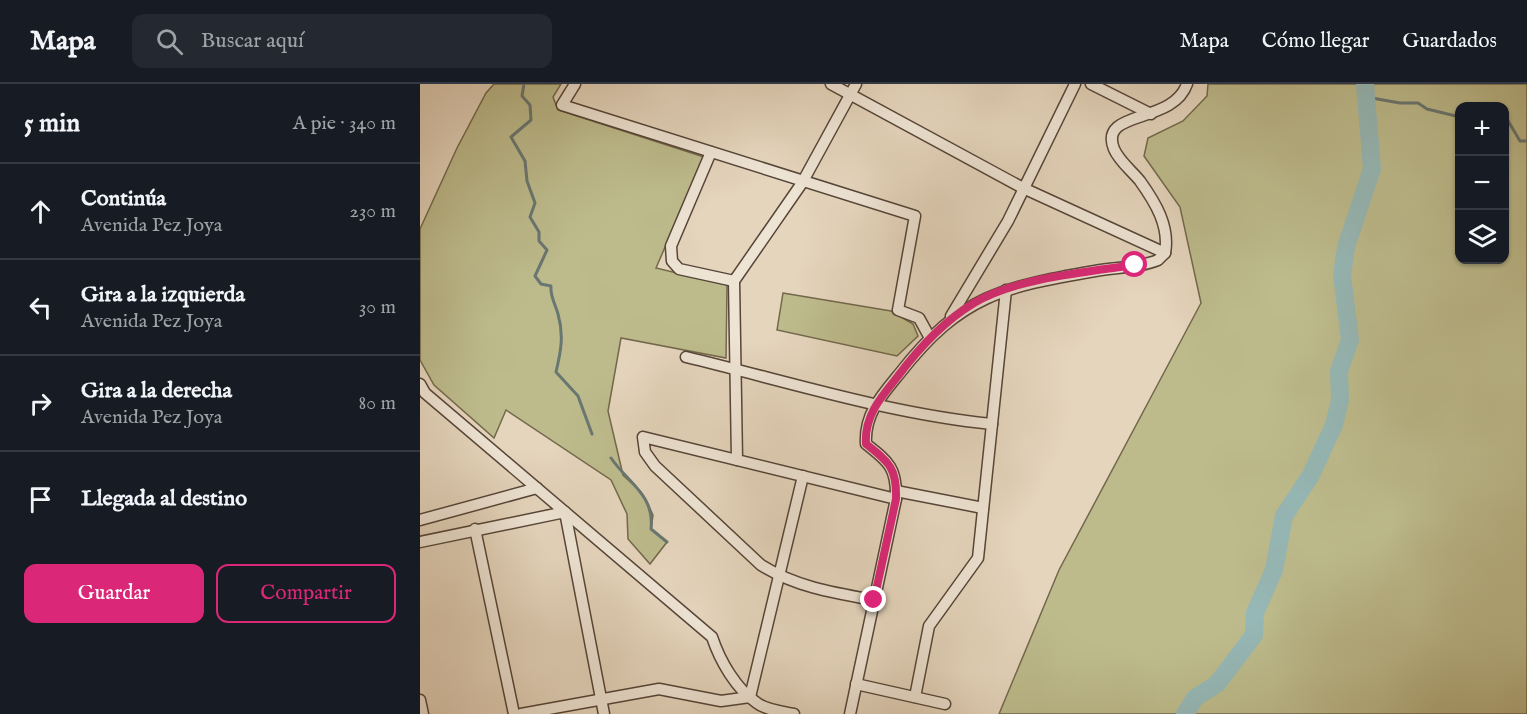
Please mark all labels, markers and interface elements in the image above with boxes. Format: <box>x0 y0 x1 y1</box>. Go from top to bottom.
search box <box>132 14 552 68</box>
text: Mapa <box>30 24 96 59</box>
icon: search <box>153 25 186 58</box>
text: Buscar aquí <box>201 27 304 55</box>
text: Mapa <box>1180 28 1229 55</box>
text: Cómo llegar <box>1262 28 1369 55</box>
text: Guardados <box>1402 28 1497 55</box>
map controls <box>1455 102 1509 264</box>
button: + <box>1455 102 1509 156</box>
text: 5 min <box>24 107 80 140</box>
text: A pie · 340 m <box>293 111 396 136</box>
button: − <box>1455 156 1509 210</box>
text: Continúa <box>81 185 166 213</box>
icon: ahead <box>24 195 57 228</box>
text: 230 m <box>350 199 396 224</box>
button: layers <box>1455 210 1509 264</box>
text: Avenida Pez Joya <box>81 213 222 238</box>
route start <box>1121 251 1147 277</box>
text: Gira a la izquierda <box>81 281 245 309</box>
icon: left <box>24 291 57 324</box>
text: 30 m <box>359 295 396 320</box>
text: Avenida Pez Joya <box>81 309 222 334</box>
text: Gira a la derecha <box>81 377 232 405</box>
icon: right <box>24 387 57 420</box>
text: 80 m <box>359 391 396 416</box>
text: Avenida Pez Joya <box>81 405 222 430</box>
icon: arrive <box>24 483 57 516</box>
text: Llegada al destino <box>81 485 247 513</box>
button: Guardar <box>24 564 204 623</box>
button: Compartir <box>216 564 396 623</box>
route end <box>860 586 886 612</box>

